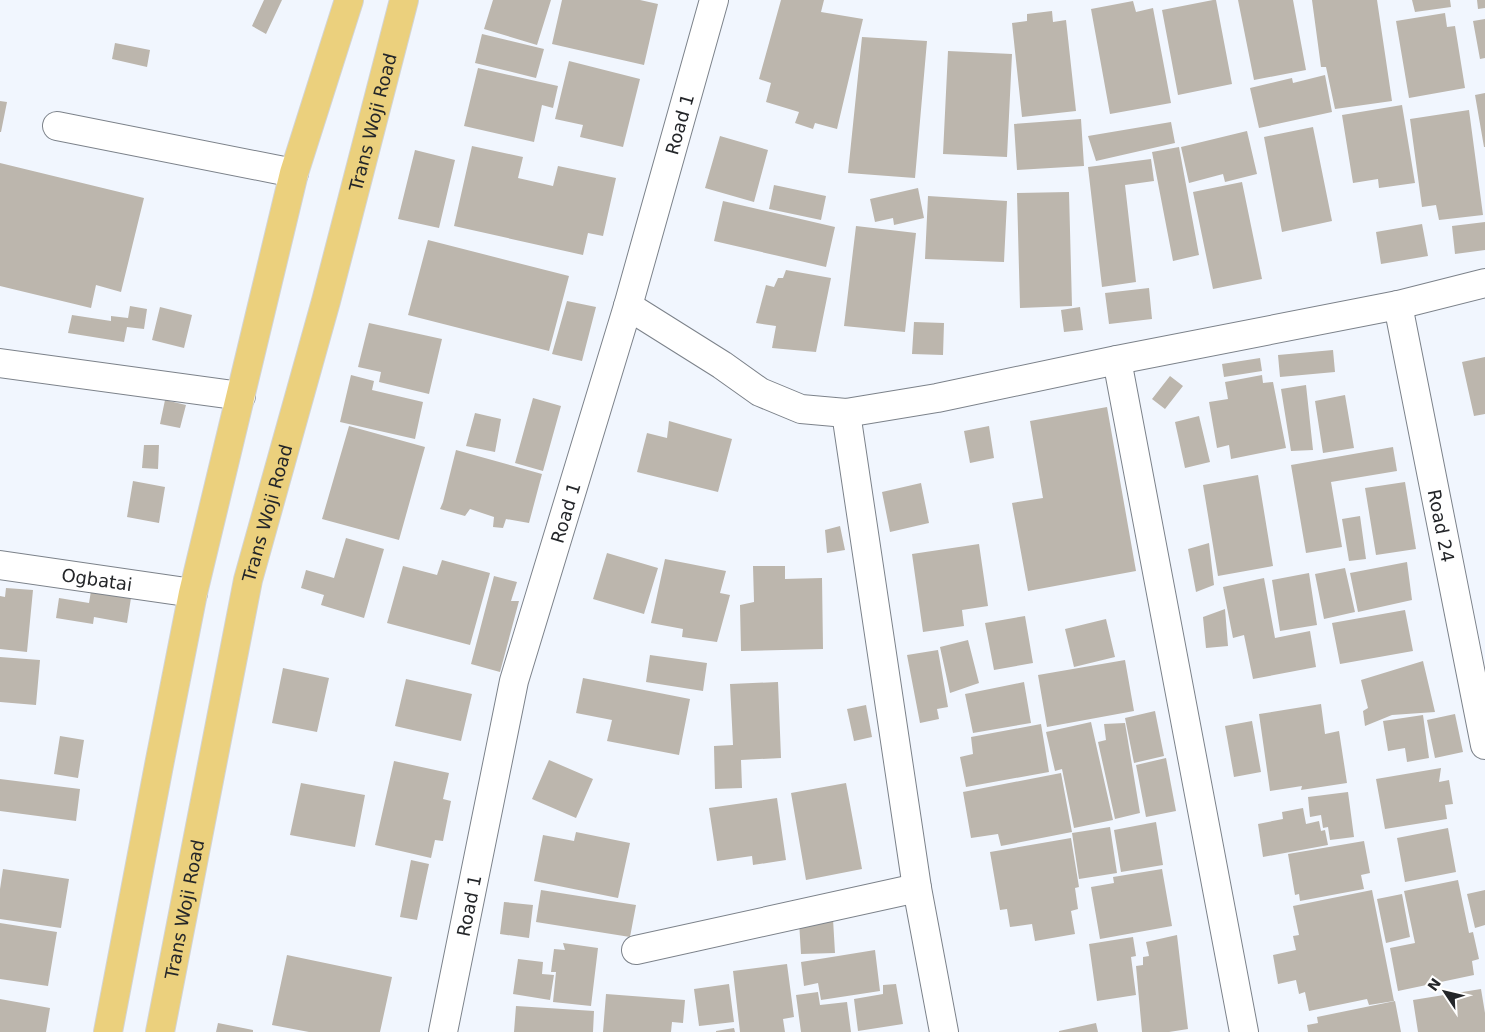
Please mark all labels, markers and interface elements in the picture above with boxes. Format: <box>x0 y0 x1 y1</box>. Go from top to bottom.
street label: Trans Woji Road <box>344 51 400 194</box>
street label: Road 1 <box>661 91 698 157</box>
street label: Trans Woji Road <box>237 442 296 585</box>
street label: Road 1 <box>546 480 584 546</box>
street label: Road 24 <box>1424 487 1459 564</box>
street label: Ogbatai <box>60 564 134 595</box>
street label: Trans Woji Road <box>160 838 208 982</box>
street label: Road 1 <box>452 873 485 938</box>
north arrow <box>1420 967 1470 1017</box>
text: N <box>1424 975 1444 994</box>

